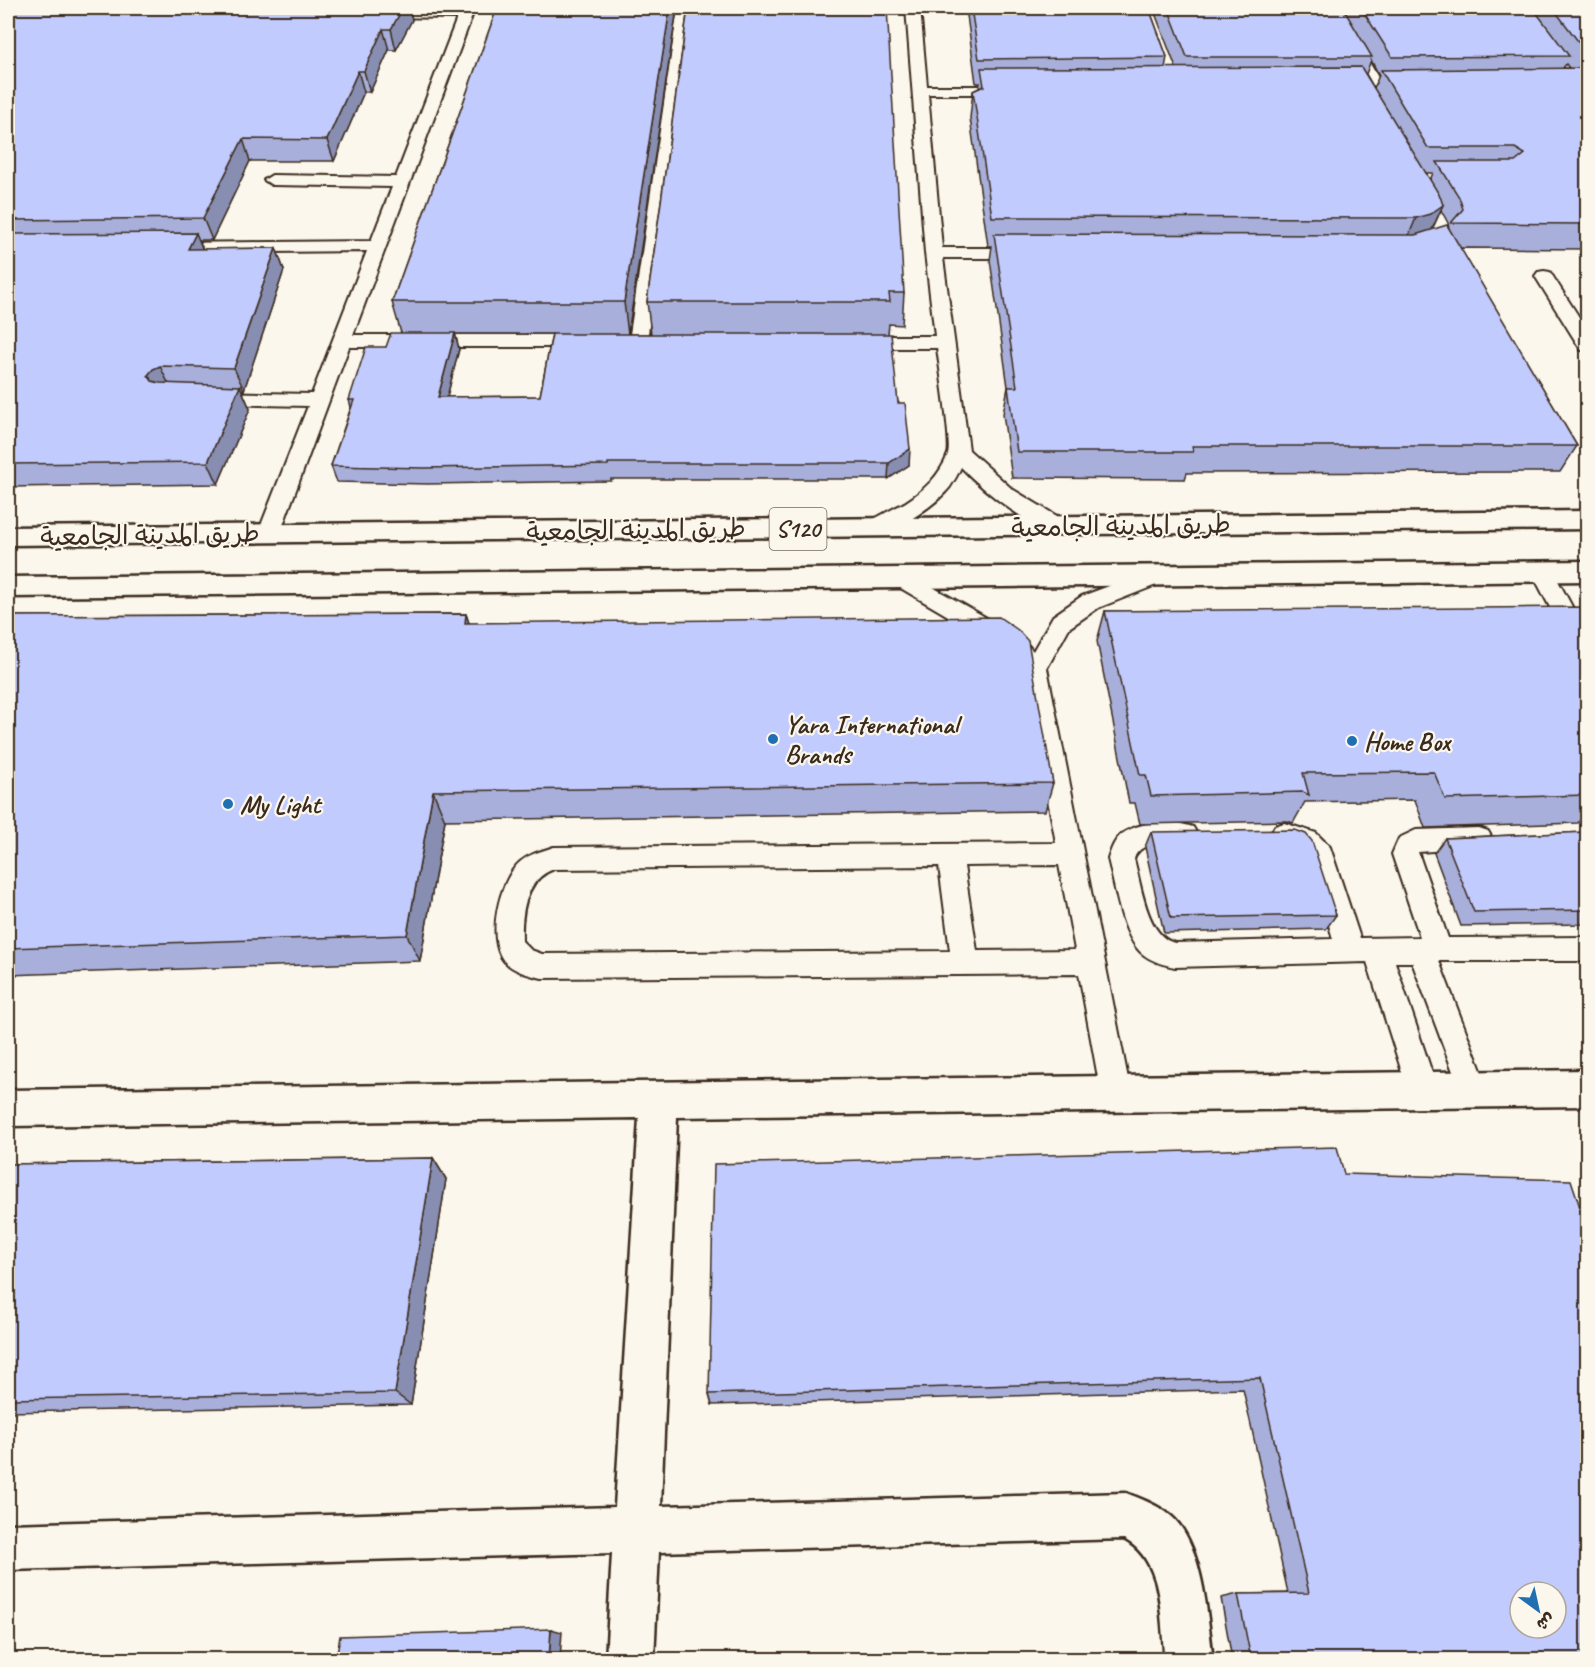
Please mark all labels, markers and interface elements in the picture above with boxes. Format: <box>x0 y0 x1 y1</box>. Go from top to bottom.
road number: S120 <box>770 508 826 550</box>
street label: طريق المدينة الجامعية <box>1011 508 1231 544</box>
street label: طريق المدينة الجامعية <box>526 512 746 548</box>
street label: طريق المدينة الجامعية <box>40 517 260 553</box>
place label: Yara International Brands <box>785 708 963 771</box>
place label: Home Box <box>1364 725 1452 758</box>
marker: Yara International Brands <box>766 732 780 746</box>
marker: Home Box <box>1345 734 1359 748</box>
place label: My Light <box>240 788 323 821</box>
marker: My Light <box>221 797 235 811</box>
north arrow <box>1508 1580 1568 1640</box>
text: ش <box>1533 1609 1558 1635</box>

